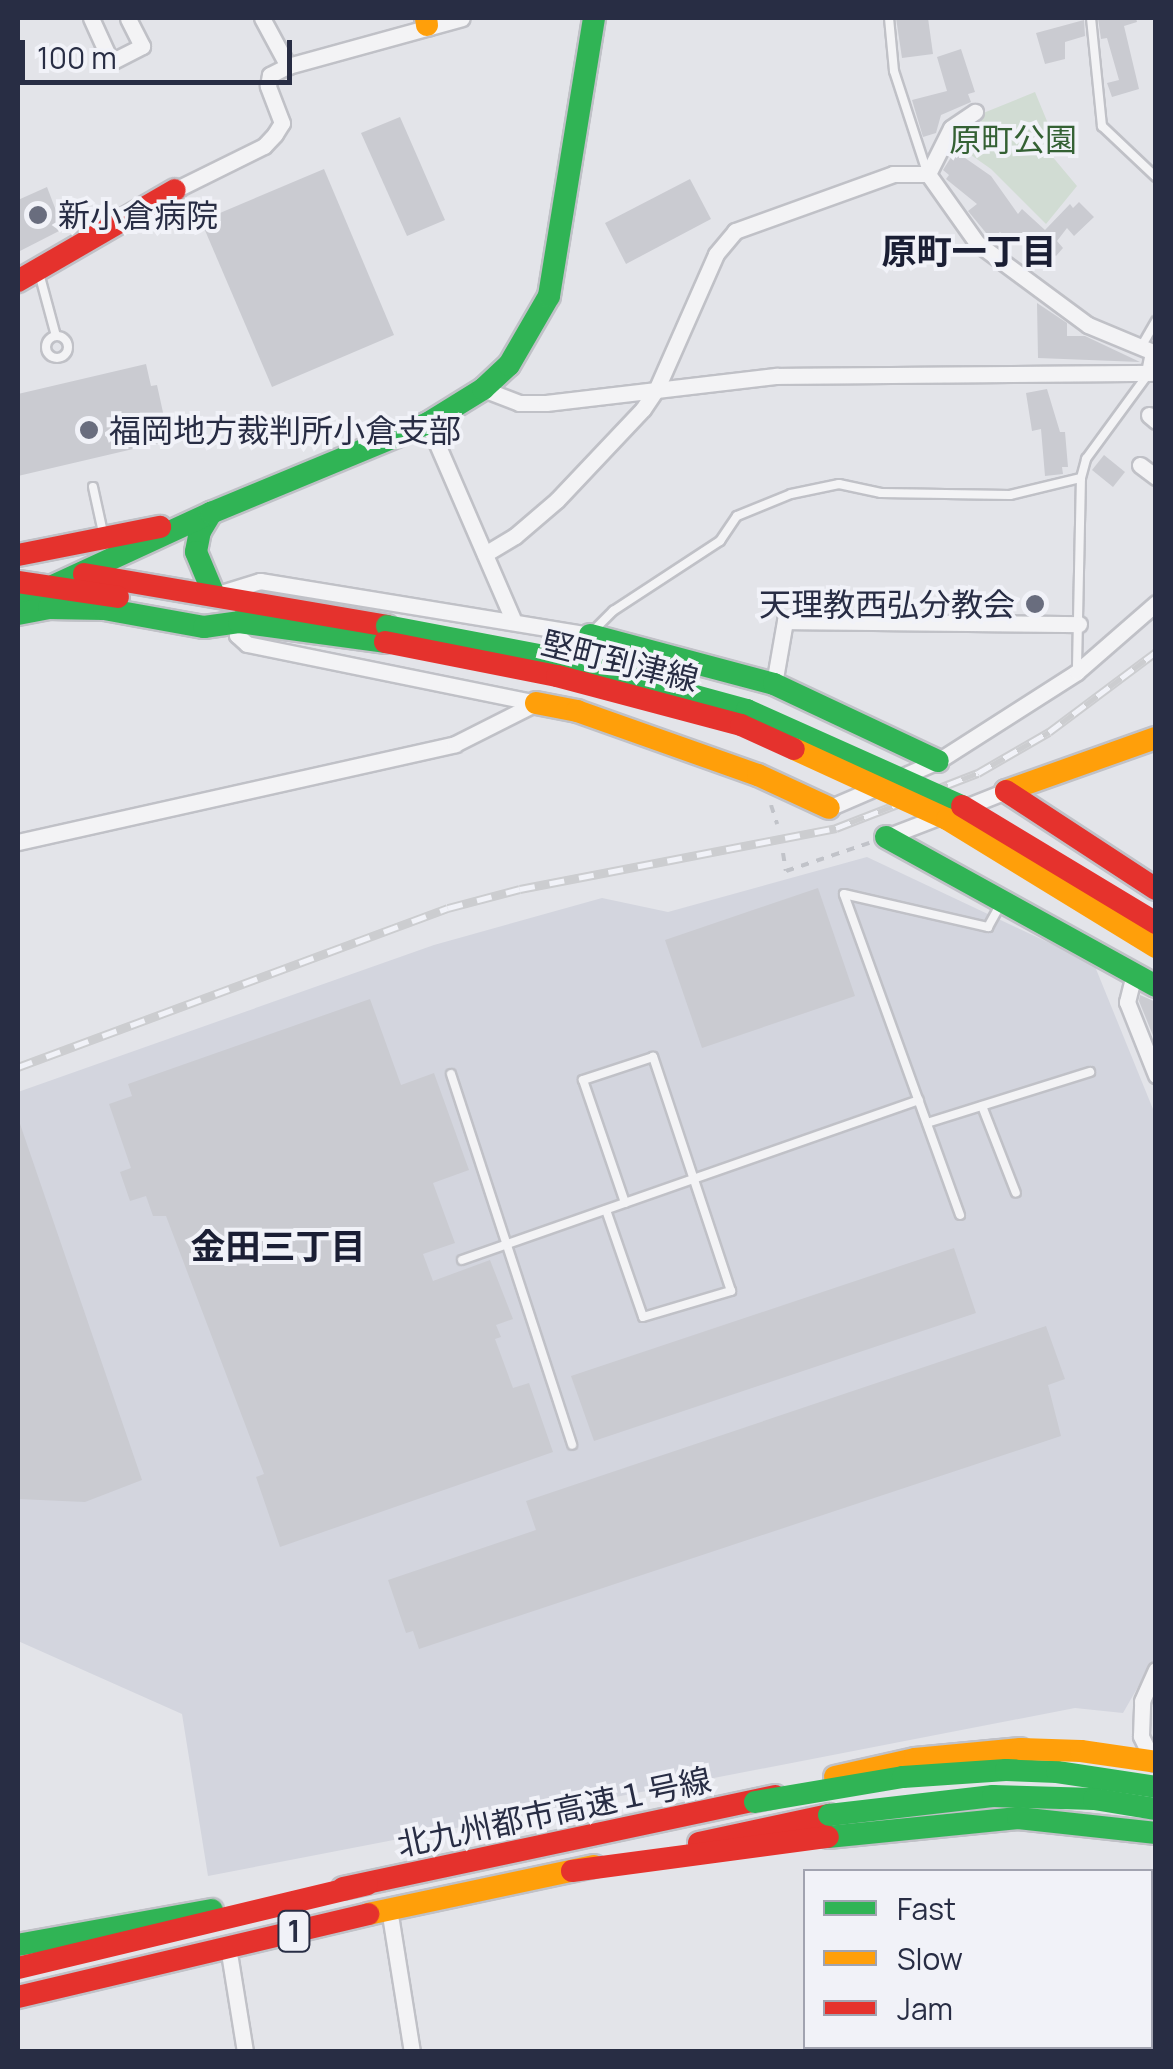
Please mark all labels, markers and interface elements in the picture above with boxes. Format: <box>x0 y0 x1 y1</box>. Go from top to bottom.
scale bar <box>25 20 298 82</box>
text: 100 m <box>37 37 117 78</box>
park label: 原町公園 <box>949 120 1077 158</box>
place label: 新小倉病院 <box>58 196 218 234</box>
marker: 新小倉病院 <box>27 204 49 226</box>
district label: 原町一丁目 <box>882 230 1056 272</box>
place label: 福岡地方裁判所小倉支部 <box>109 411 461 449</box>
marker: 福岡地方裁判所小倉支部 <box>78 419 100 441</box>
place label: 天理教西弘分教会 <box>759 585 1015 623</box>
marker: 天理教西弘分教会 <box>1024 593 1046 615</box>
street label: 堅町到津線 <box>538 623 702 699</box>
district label: 金田三丁目 <box>191 1225 365 1267</box>
street label: 北九州都市高速１号線 <box>394 1760 714 1864</box>
legend <box>803 1869 1153 2049</box>
text: Fast <box>897 1888 956 1929</box>
road number: 1 <box>276 1906 312 1956</box>
text: Slow <box>897 1938 963 1979</box>
text: Jam <box>897 1988 953 2029</box>

